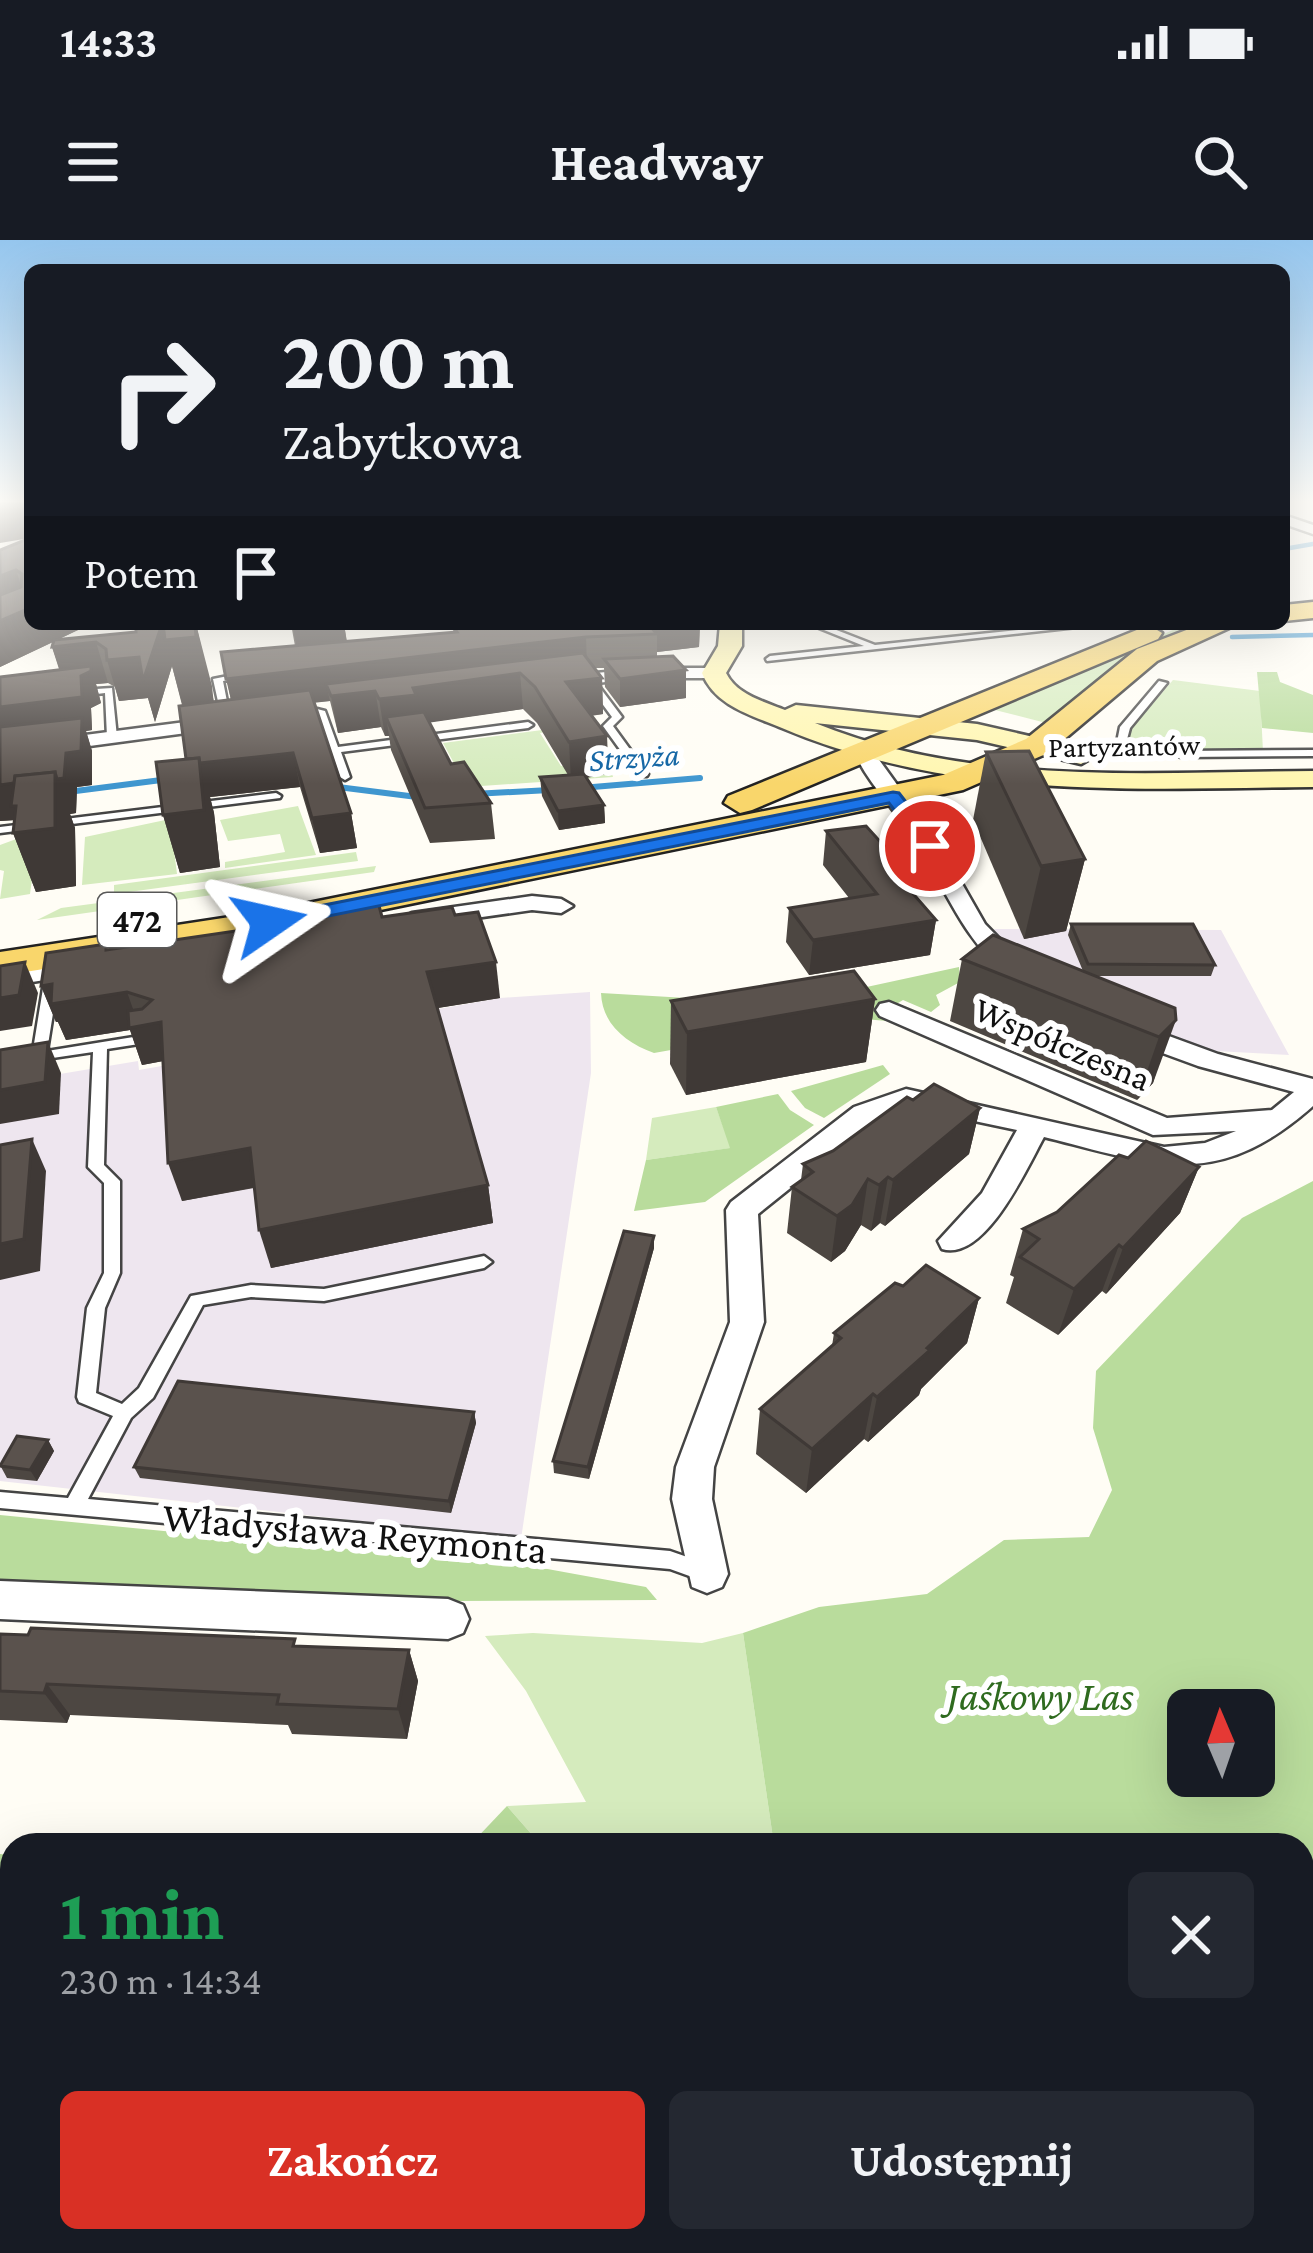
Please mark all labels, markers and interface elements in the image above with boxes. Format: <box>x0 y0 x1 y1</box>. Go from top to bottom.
text: 14:33 <box>60 17 157 67</box>
icon: menu <box>60 129 126 195</box>
icon: search <box>1187 129 1253 195</box>
text: Headway <box>550 132 763 192</box>
icon: right <box>84 312 240 468</box>
text: 200 m <box>282 313 514 406</box>
text: Zabytkowa <box>282 411 522 471</box>
icon: arrive <box>223 540 289 606</box>
text: Potem <box>84 548 199 598</box>
street label: Partyzantów <box>1048 728 1201 764</box>
water label: Strzyża <box>587 735 681 778</box>
pin <box>879 795 981 897</box>
icon: arrive <box>897 813 963 879</box>
position arrow <box>206 859 332 985</box>
road number: 472 <box>98 893 176 947</box>
street label: Współczesna <box>968 989 1157 1099</box>
street label: Władysława Reymonta <box>161 1492 549 1573</box>
park label: Jaśkowy Las <box>939 1672 1134 1719</box>
north arrow <box>1167 1689 1275 1797</box>
map controls <box>1167 1689 1275 1797</box>
button: close <box>1128 1872 1254 1998</box>
text: 1 min <box>60 1874 224 1954</box>
text: 230 m · 14:34 <box>60 1959 262 2002</box>
button: Zakończ <box>60 2091 645 2229</box>
button: Udostępnij <box>669 2091 1254 2229</box>

